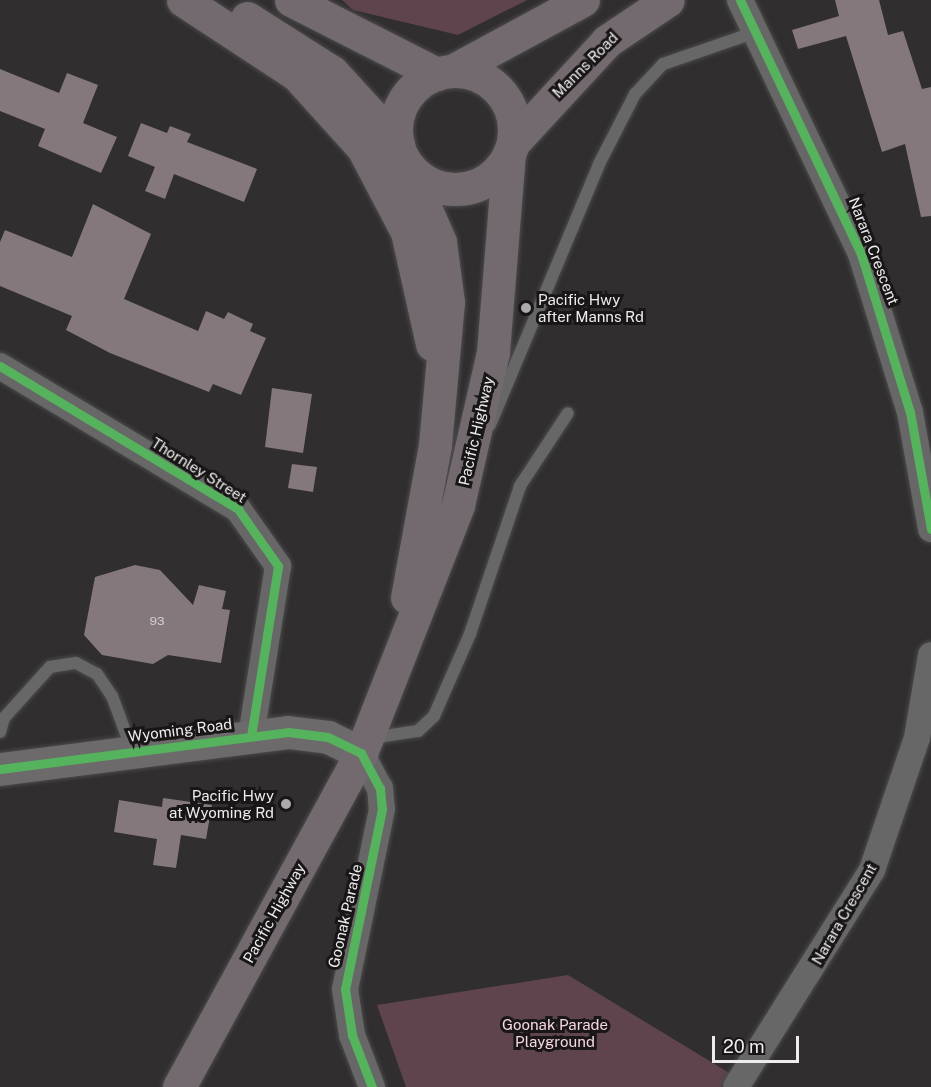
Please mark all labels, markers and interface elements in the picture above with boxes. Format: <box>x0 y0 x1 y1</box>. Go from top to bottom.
street label: Manns Road <box>548 28 622 102</box>
street label: Narara Crescent <box>845 195 903 307</box>
place label: Pacific Hwy after Manns Rd <box>538 290 644 325</box>
marker: Pacific Hwy after Manns Rd <box>519 301 533 315</box>
street label: Pacific Highway <box>455 375 497 487</box>
street label: Thornley Street <box>148 434 250 506</box>
house number: 93 <box>150 615 164 629</box>
street label: Wyoming Road <box>127 715 233 745</box>
place label: Pacific Hwy at Wyoming Rd <box>169 786 274 821</box>
marker: Pacific Hwy at Wyoming Rd <box>279 797 293 811</box>
street label: Pacific Highway <box>239 860 309 966</box>
street label: Narara Crescent <box>808 860 880 968</box>
street label: Goonak Parade <box>324 862 366 970</box>
park label: Goonak Parade Playground <box>502 1015 608 1050</box>
scale bar <box>715 1024 802 1062</box>
text: 20 m <box>723 1036 765 1057</box>

